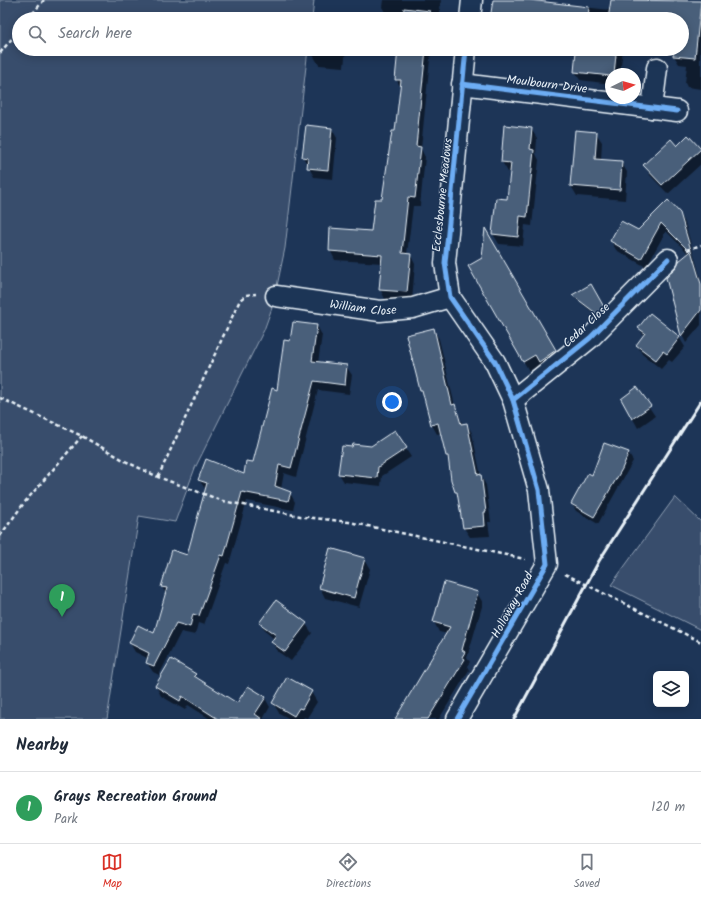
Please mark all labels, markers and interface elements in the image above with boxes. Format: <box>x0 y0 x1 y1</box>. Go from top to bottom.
search box <box>12 12 689 56</box>
text: Search here <box>58 22 132 46</box>
icon: search <box>26 23 48 45</box>
north arrow <box>605 68 641 104</box>
street label: Moulbourn Drive <box>505 70 589 99</box>
street label: Ecclesbourne Meadows <box>427 137 458 253</box>
street label: William Close <box>328 295 398 321</box>
street label: Cedar Close <box>558 298 615 352</box>
your location <box>382 392 402 412</box>
street label: Holloway Road <box>486 568 539 642</box>
pin: 1 <box>49 584 75 617</box>
map controls <box>653 671 689 707</box>
button: layers <box>653 671 689 707</box>
text: Nearby <box>16 732 68 759</box>
text: Grays Recreation Ground <box>54 785 217 809</box>
text: 1 <box>27 797 31 818</box>
text: 120 m <box>651 797 685 818</box>
text: Park <box>54 809 78 830</box>
tab: Map <box>101 851 123 893</box>
tab: Directions <box>326 851 371 893</box>
tab: Saved <box>574 851 600 893</box>

